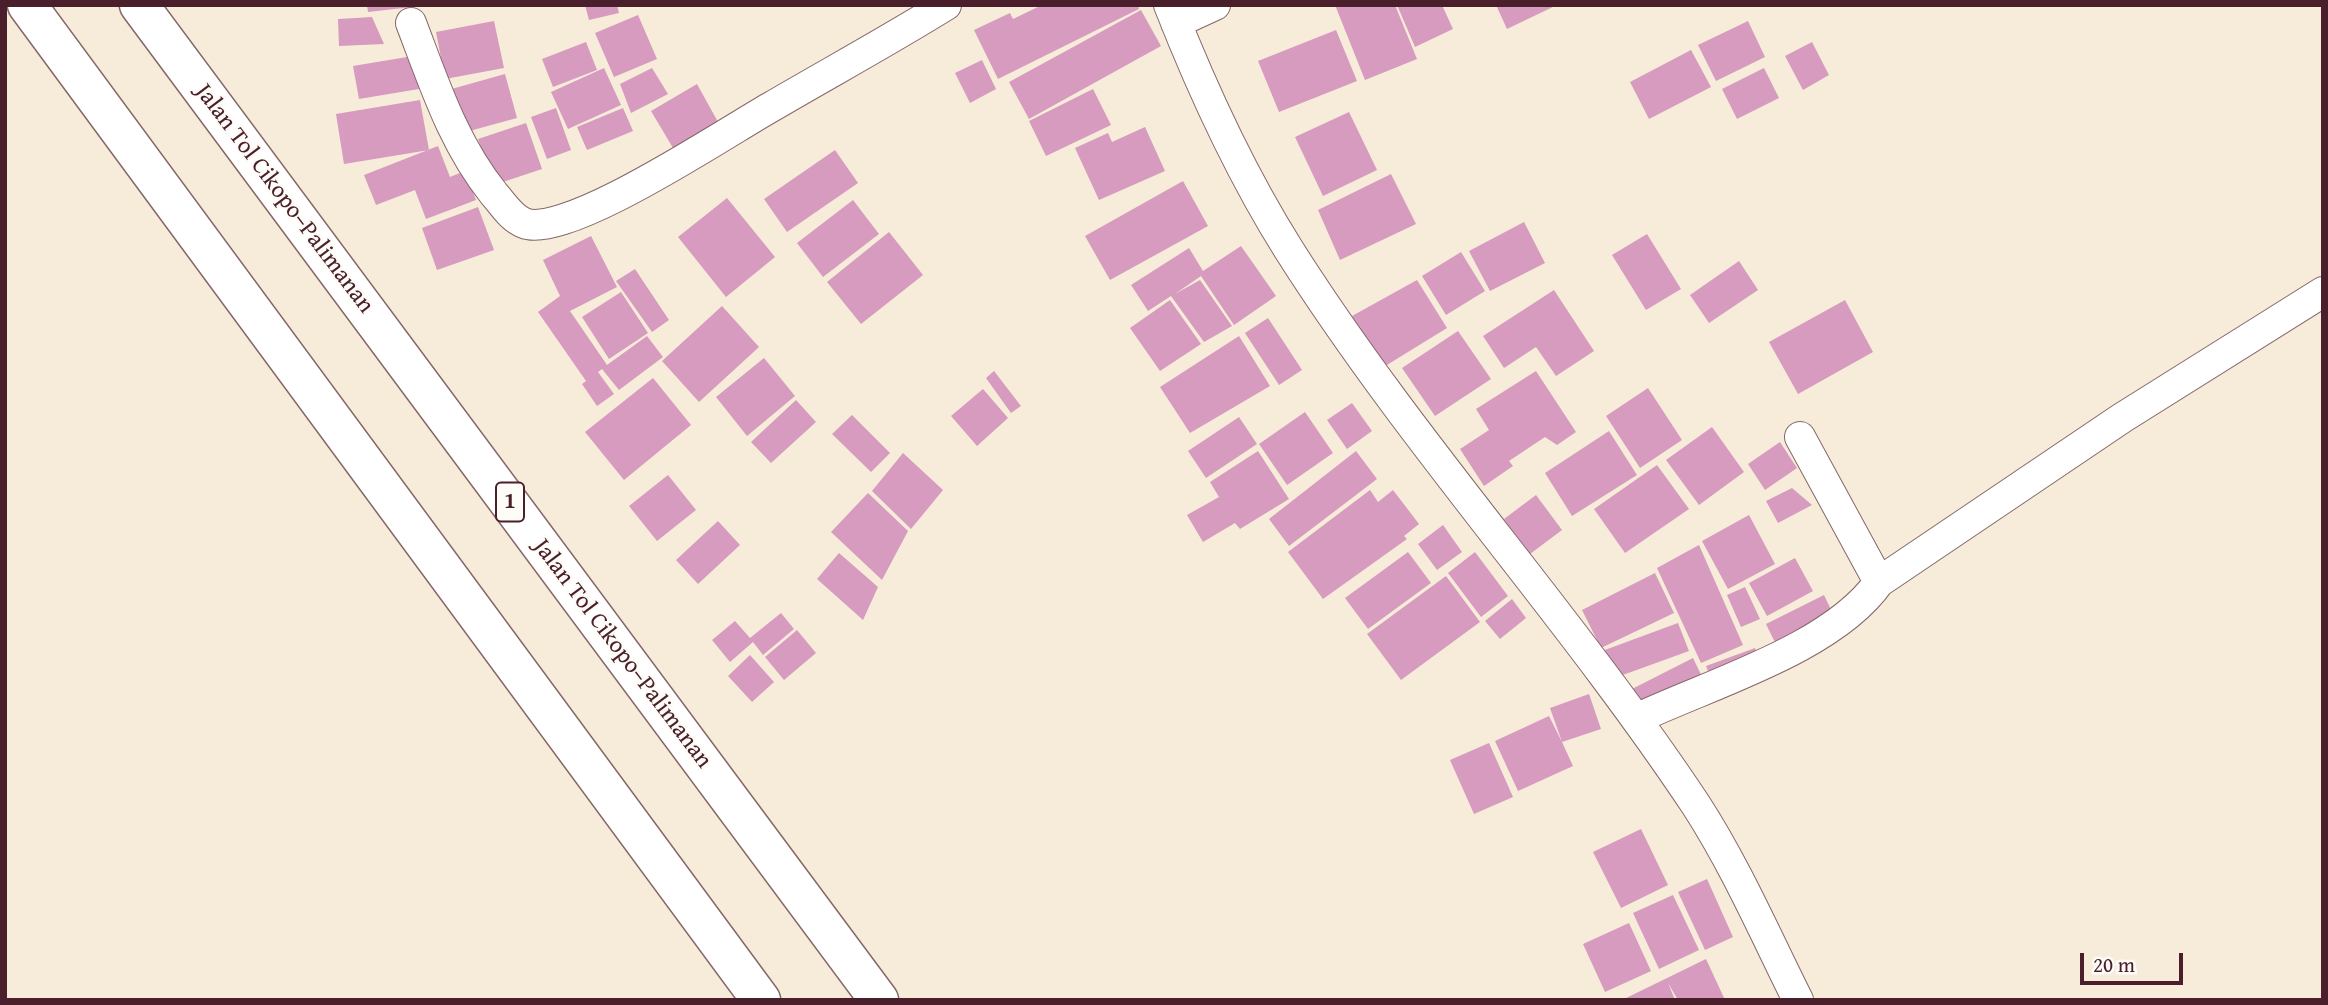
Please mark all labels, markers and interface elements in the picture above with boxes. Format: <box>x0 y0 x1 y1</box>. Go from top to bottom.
street label: Jalan Tol Cikopo–Palimanan <box>188 79 380 319</box>
road number: 1 <box>496 482 524 522</box>
street label: Jalan Tol Cikopo–Palimanan <box>526 534 718 774</box>
scale bar <box>2083 939 2186 983</box>
text: 20 m <box>2093 949 2135 980</box>

